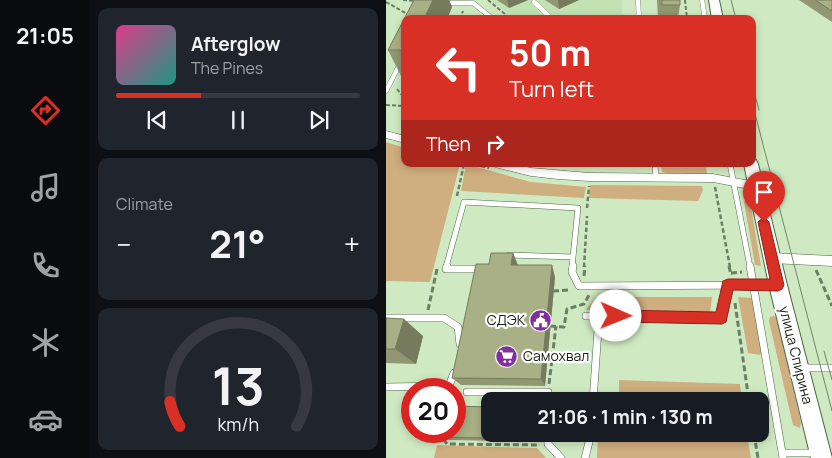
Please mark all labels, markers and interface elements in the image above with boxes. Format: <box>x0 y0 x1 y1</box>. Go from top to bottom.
text: 21:05 <box>16 21 74 51</box>
text: 50 m <box>509 29 591 77</box>
text: Afterglow <box>191 31 280 57</box>
icon: left <box>426 35 491 100</box>
text: The Pines <box>191 57 263 79</box>
text: Turn left <box>509 74 594 104</box>
icon: directions <box>28 93 63 128</box>
icon: previous <box>143 106 171 134</box>
icon: pause <box>224 106 252 134</box>
icon: next <box>305 106 333 134</box>
icon: right <box>481 130 509 158</box>
text: Then <box>426 131 471 157</box>
icon: music <box>28 170 63 205</box>
pin <box>743 171 785 222</box>
icon: arrive <box>750 178 778 206</box>
text: Climate <box>116 193 173 215</box>
text: 21° <box>209 217 266 269</box>
text: − <box>116 225 131 263</box>
text: + <box>344 225 360 263</box>
icon: phone <box>28 248 63 283</box>
position arrow <box>589 289 641 341</box>
street label: улица Спирина <box>775 304 818 406</box>
public building icon: СДЭК <box>529 308 553 332</box>
place label: СДЭК <box>487 310 526 329</box>
icon: climate <box>28 325 63 360</box>
supermarket icon: Самохвал <box>495 344 519 368</box>
place label: Самохвал <box>523 346 589 365</box>
text: 13 <box>211 350 265 421</box>
speed limit sign: 20 <box>401 378 466 443</box>
icon: car <box>28 402 63 437</box>
text: 21:06 · 1 min · 130 m <box>538 404 712 430</box>
text: km/h <box>217 412 259 436</box>

